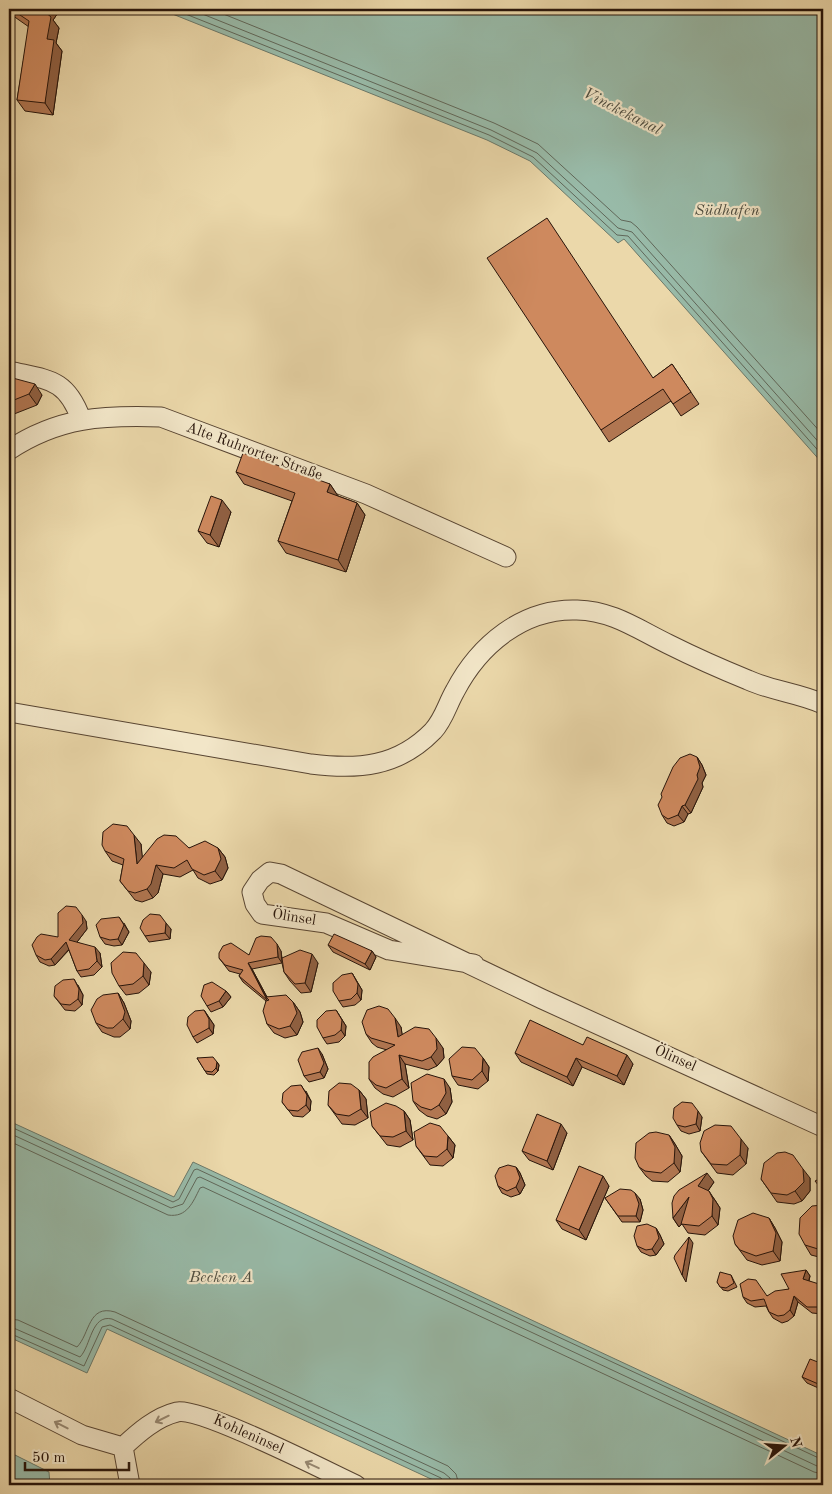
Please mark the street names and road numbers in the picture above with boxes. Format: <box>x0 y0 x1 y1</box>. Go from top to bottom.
street label: Alte Ruhrorter Straße <box>184 420 324 484</box>
street label: Ölinsel <box>271 904 317 929</box>
street label: Ölinsel <box>652 1040 699 1075</box>
street label: Kohleninsel <box>210 1413 286 1457</box>

